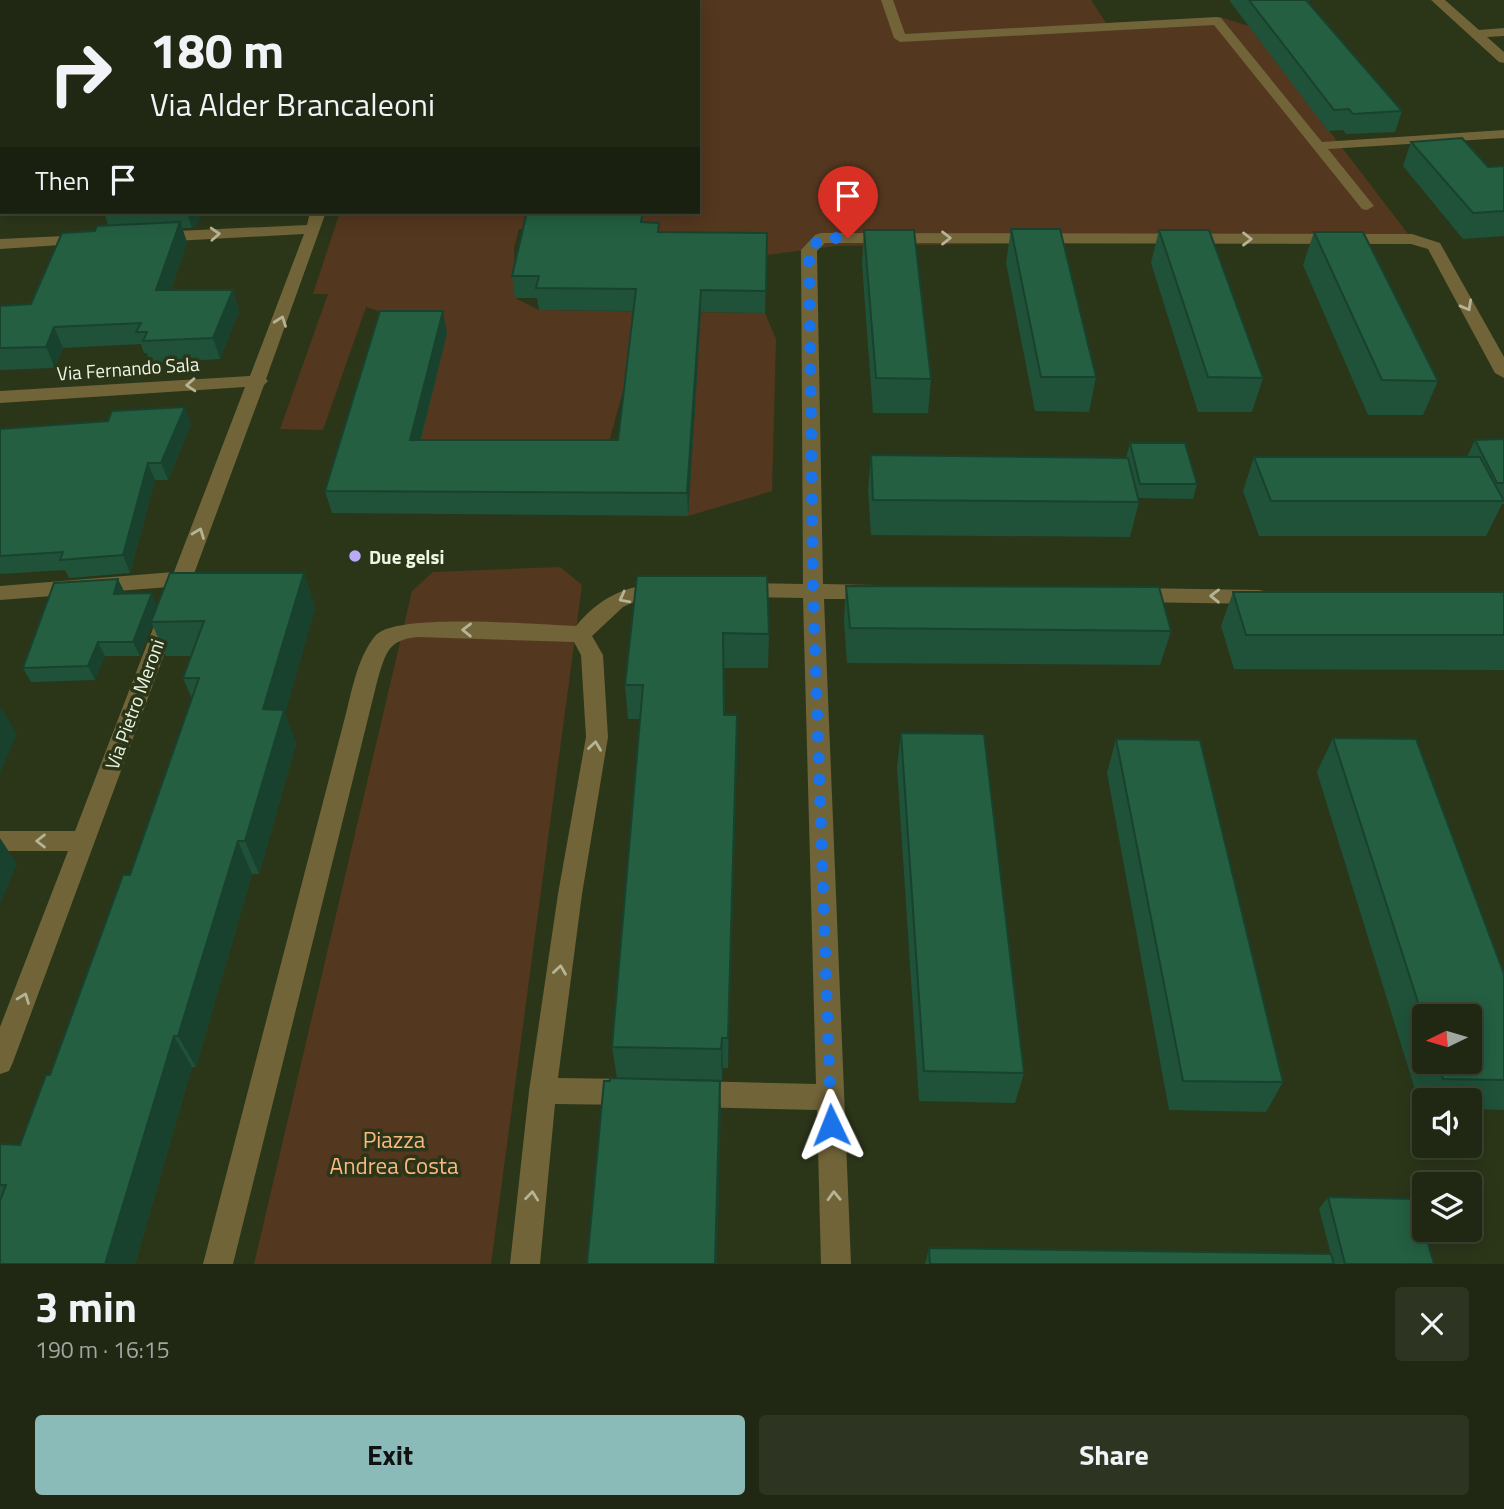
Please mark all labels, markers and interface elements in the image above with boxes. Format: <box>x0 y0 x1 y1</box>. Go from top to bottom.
text: 180 m <box>150 12 284 87</box>
icon: right <box>35 28 126 119</box>
text: Via Alder Brancaleoni <box>150 80 435 128</box>
text: Then <box>35 161 90 200</box>
icon: arrive <box>104 161 142 199</box>
pin <box>818 166 878 238</box>
icon: arrive <box>829 177 867 215</box>
one-way arrow <box>210 227 221 242</box>
one-way arrow <box>941 230 952 246</box>
one-way arrow <box>1242 231 1253 247</box>
one-way arrow <box>1459 299 1472 311</box>
one-way arrow <box>273 315 287 327</box>
street label: Via Fernando Sala <box>56 349 201 387</box>
one-way arrow <box>185 377 196 392</box>
one-way arrow <box>190 528 204 540</box>
place label: Due gelsi <box>369 542 444 571</box>
marker: Due gelsi <box>347 548 363 564</box>
one-way arrow <box>1210 589 1221 604</box>
one-way arrow <box>619 590 631 604</box>
one-way arrow <box>462 623 473 638</box>
street label: Via Pietro Meroni <box>97 634 171 774</box>
one-way arrow <box>587 740 602 752</box>
one-way arrow <box>36 833 46 849</box>
one-way arrow <box>552 964 567 976</box>
one-way arrow <box>16 993 30 1005</box>
north arrow <box>1412 1004 1482 1074</box>
map controls <box>1412 1004 1482 1242</box>
position arrow <box>794 1088 868 1162</box>
button: sound <box>1412 1088 1482 1158</box>
park label: Piazza Andrea Costa <box>330 1122 459 1183</box>
button: layers <box>1412 1172 1482 1242</box>
one-way arrow <box>524 1190 539 1201</box>
one-way arrow <box>826 1190 841 1201</box>
text: 3 min <box>35 1274 137 1338</box>
button: close <box>1395 1287 1469 1361</box>
text: 190 m · 16:15 <box>35 1332 170 1367</box>
button: Exit <box>35 1415 745 1495</box>
button: Share <box>759 1415 1469 1495</box>

